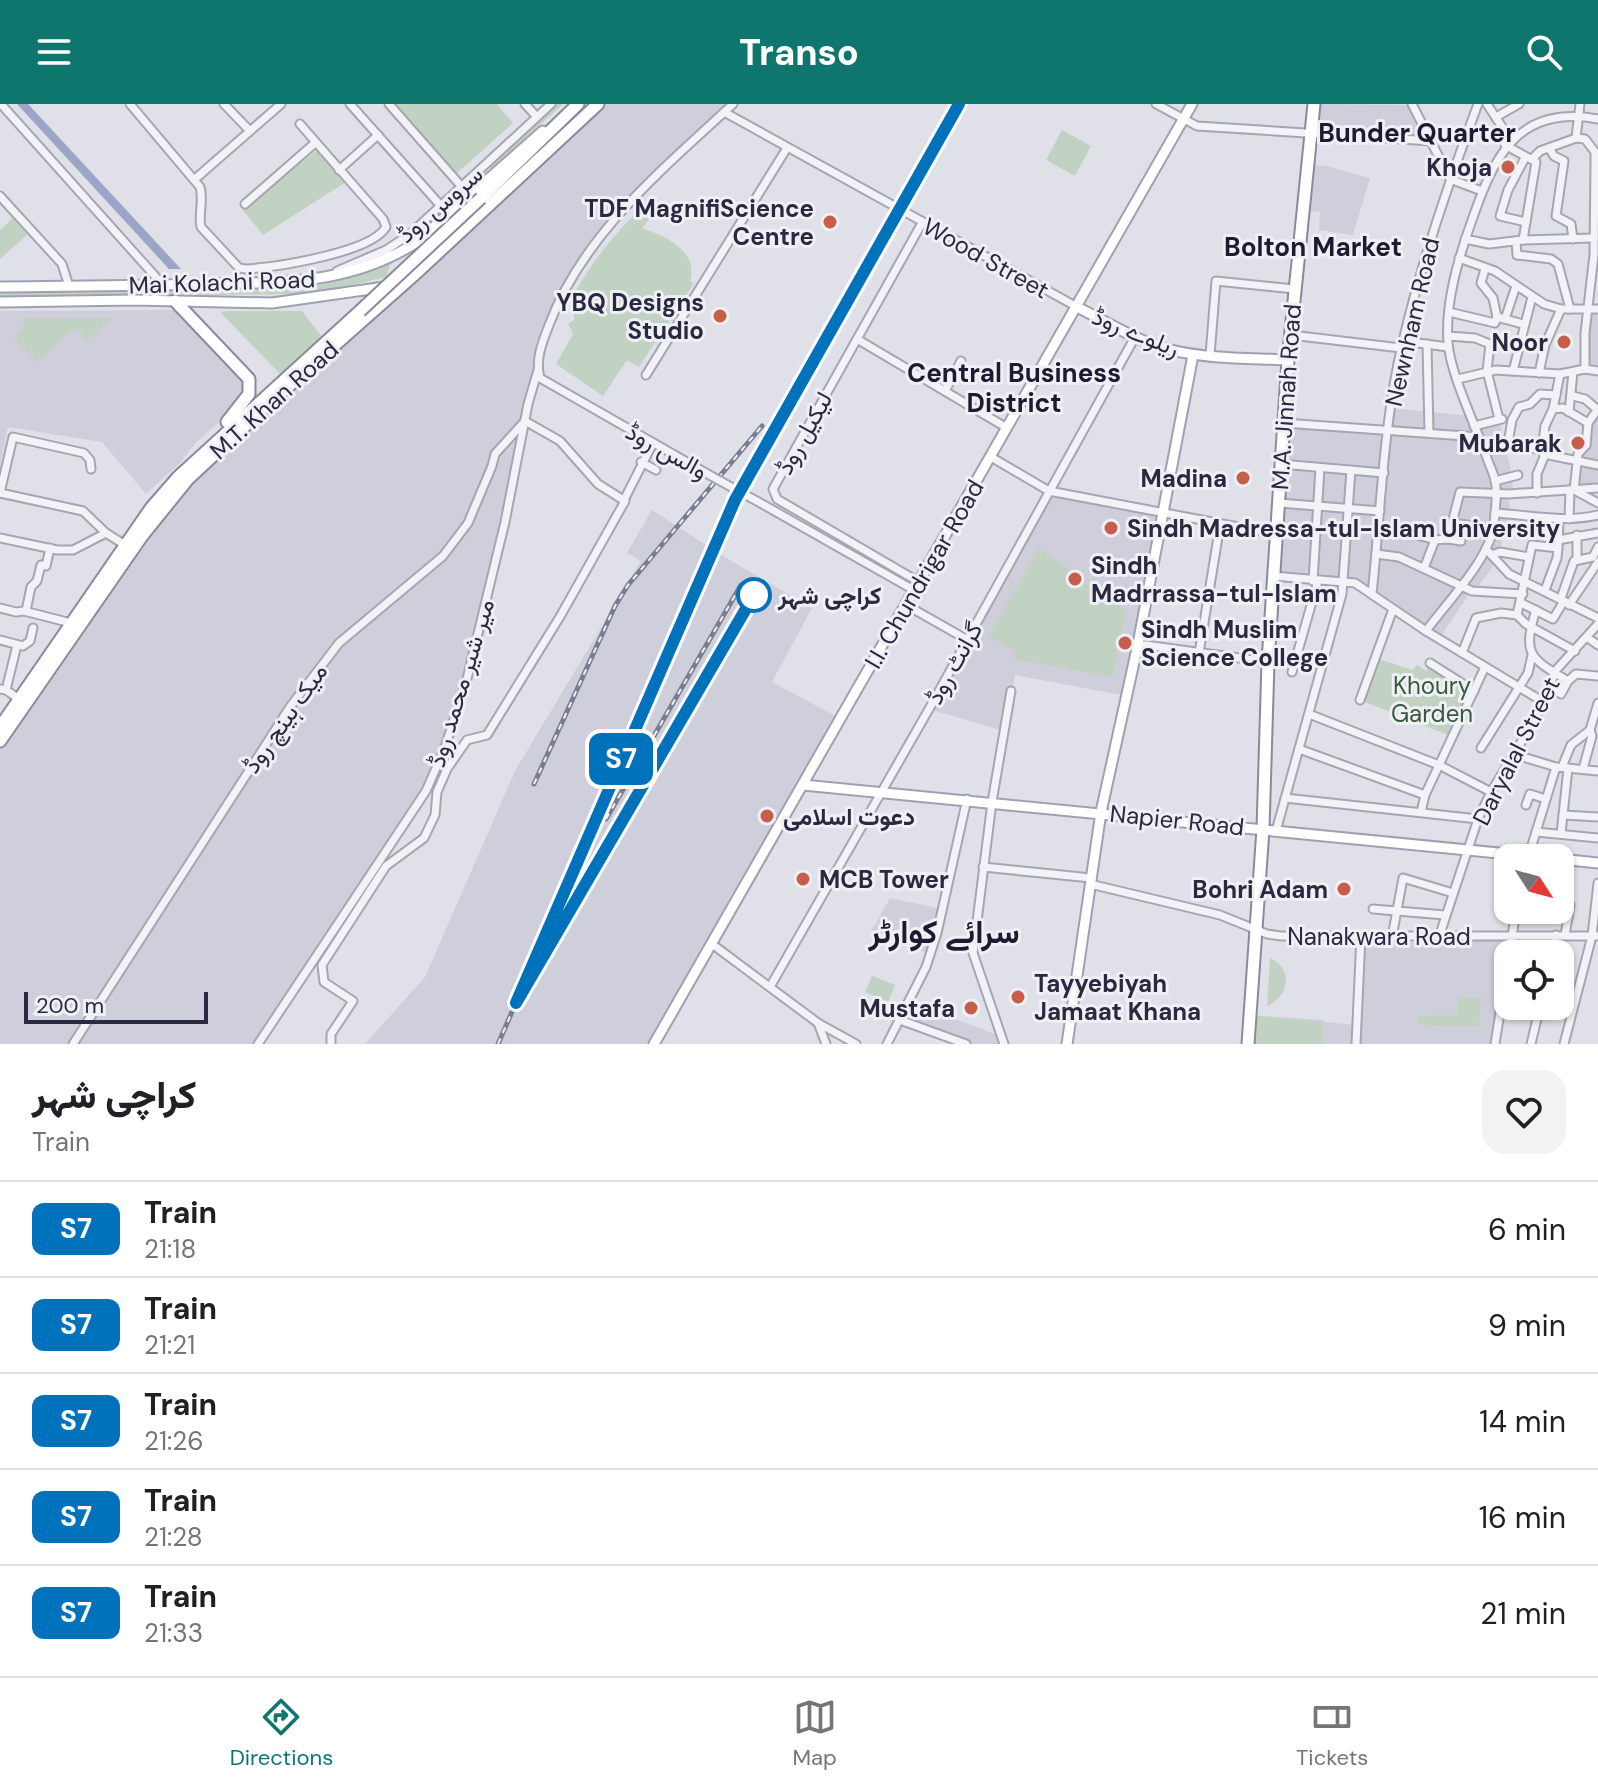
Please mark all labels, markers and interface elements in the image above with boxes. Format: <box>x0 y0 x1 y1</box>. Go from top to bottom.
text: Transo <box>739 29 859 76</box>
icon: menu <box>32 30 76 74</box>
icon: search <box>1522 30 1566 74</box>
district label: Bunder Quarter <box>1318 116 1516 150</box>
place label: Khoja <box>1426 152 1492 183</box>
street label: سروس روڈ <box>391 158 489 250</box>
marker: Khoja <box>1499 158 1517 176</box>
place label: TDF MagnifiScience Centre <box>584 193 814 252</box>
street label: Wood Street <box>917 211 1055 305</box>
marker: TDF MagnifiScience Centre <box>821 213 839 231</box>
district label: Bolton Market <box>1224 230 1402 264</box>
street label: Newnham Road <box>1378 235 1446 409</box>
street label: Mai Kolachi Road <box>128 263 316 301</box>
place label: YBQ Designs Studio <box>556 287 704 346</box>
street label: ریلوے روڈ <box>1088 300 1184 364</box>
street label: M.A. Jinnah Road <box>1264 303 1308 491</box>
marker: YBQ Designs Studio <box>711 307 729 325</box>
place label: Noor <box>1491 327 1548 358</box>
marker: Noor <box>1555 333 1573 351</box>
street label: M.T. Khan Road <box>203 334 345 466</box>
district label: Central Business District <box>907 356 1121 420</box>
street label: لیکیل روڈ <box>769 386 839 480</box>
street label: والس روڈ <box>620 416 714 486</box>
place label: Mubarak <box>1458 428 1562 459</box>
marker: Mubarak <box>1569 434 1587 452</box>
place label: Madina <box>1141 463 1227 494</box>
marker: Madina <box>1234 469 1252 487</box>
street label: I.I. Chundrigar Road <box>857 474 991 674</box>
place label: Sindh Madressa-tul-Islam University <box>1127 513 1561 544</box>
marker: Sindh Madressa-tul-Islam University <box>1102 519 1120 537</box>
place label: Sindh Madrrassa-tul-Islam <box>1091 550 1337 609</box>
marker: Sindh Madrrassa-tul-Islam <box>1066 570 1084 588</box>
marker: کراچی شہر <box>737 578 771 612</box>
place label: کراچی شہر <box>777 580 881 612</box>
street label: میر شیر محمد روڈ <box>421 595 501 771</box>
place label: Sindh Muslim Science College <box>1141 614 1328 673</box>
street label: گرانٹ روڈ <box>919 616 989 710</box>
marker: Sindh Muslim Science College <box>1116 634 1134 652</box>
street label: میک ہینچ روڈ <box>236 657 336 780</box>
park label: Khoury Garden <box>1391 670 1473 729</box>
street label: Daryalal Street <box>1465 672 1567 830</box>
line badge: S7 <box>585 733 657 785</box>
text: S7 <box>605 740 637 777</box>
street label: Napier Road <box>1108 798 1246 842</box>
place label: دعوت اسلامی <box>783 801 915 832</box>
marker: دعوت اسلامی <box>758 807 776 825</box>
north arrow <box>1494 844 1574 924</box>
map controls <box>1494 844 1574 1020</box>
place label: MCB Tower <box>819 864 949 895</box>
marker: MCB Tower <box>794 870 812 888</box>
place label: Bohri Adam <box>1192 874 1328 905</box>
marker: Bohri Adam <box>1335 880 1353 898</box>
district label: سرائے کوارٹر <box>868 911 1019 953</box>
street label: Nanakwara Road <box>1287 921 1471 952</box>
button: locate <box>1494 940 1574 1020</box>
place label: Tayyebiyah Jamaat Khana <box>1034 968 1201 1027</box>
scale bar <box>24 988 208 1024</box>
marker: Tayyebiyah Jamaat Khana <box>1009 988 1027 1006</box>
text: 200 m <box>36 991 104 1020</box>
place label: Mustafa <box>860 993 955 1024</box>
marker: Mustafa <box>962 999 980 1017</box>
text: کراچی شہر <box>32 1070 196 1120</box>
button: heart <box>1482 1070 1566 1154</box>
text: Train <box>32 1125 90 1159</box>
text: Train <box>144 1193 217 1232</box>
text: S7 <box>60 1210 92 1247</box>
text: 6 min <box>1488 1210 1566 1249</box>
text: 21:18 <box>144 1232 196 1266</box>
text: Train <box>144 1289 217 1328</box>
text: S7 <box>60 1306 92 1343</box>
text: 9 min <box>1488 1306 1566 1345</box>
text: 21:21 <box>144 1328 195 1362</box>
text: Train <box>144 1385 217 1424</box>
text: S7 <box>60 1402 92 1439</box>
text: 14 min <box>1479 1402 1566 1441</box>
text: 21:26 <box>144 1424 204 1458</box>
text: Train <box>144 1481 217 1520</box>
text: S7 <box>60 1498 92 1535</box>
text: 16 min <box>1479 1498 1566 1537</box>
text: 21:28 <box>144 1520 203 1554</box>
text: Train <box>144 1577 217 1616</box>
text: S7 <box>60 1594 92 1631</box>
text: 21 min <box>1480 1594 1566 1633</box>
text: 21:33 <box>144 1616 203 1650</box>
tab: Directions <box>230 1695 333 1772</box>
tab: Map <box>792 1695 837 1772</box>
tab: Tickets <box>1296 1695 1368 1772</box>

